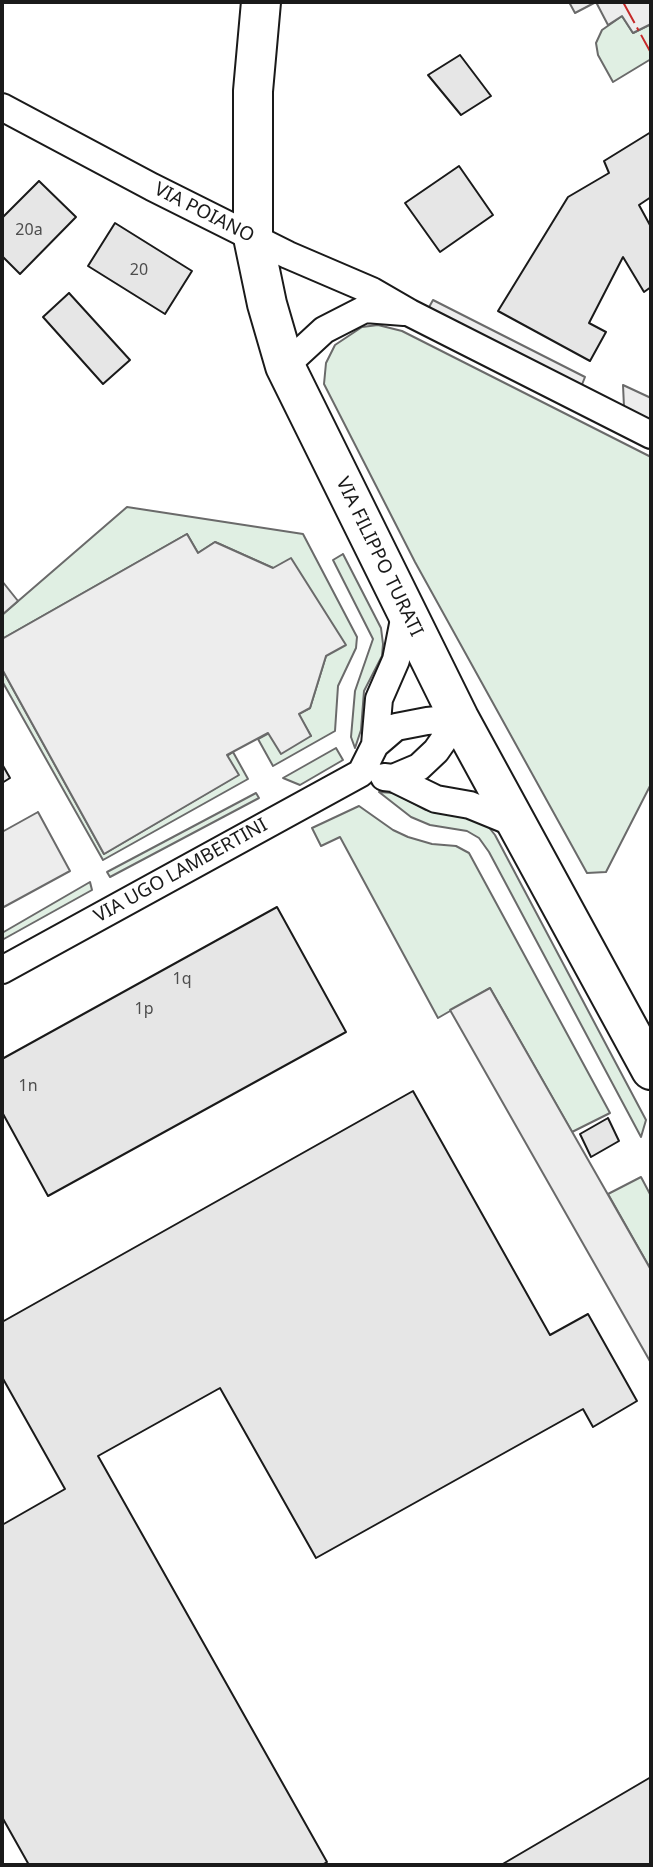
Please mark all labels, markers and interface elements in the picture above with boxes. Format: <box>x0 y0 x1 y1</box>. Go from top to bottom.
street label: VIA POIANO <box>150 178 258 248</box>
house number: 20a <box>15 220 43 240</box>
house number: 20 <box>130 260 148 280</box>
street label: VIA FILIPPO TURATI <box>331 474 427 640</box>
street label: VIA UGO LAMBERTINI <box>90 814 272 928</box>
house number: 1q <box>173 969 191 989</box>
house number: 1p <box>135 999 153 1019</box>
house number: 1n <box>18 1076 38 1096</box>

